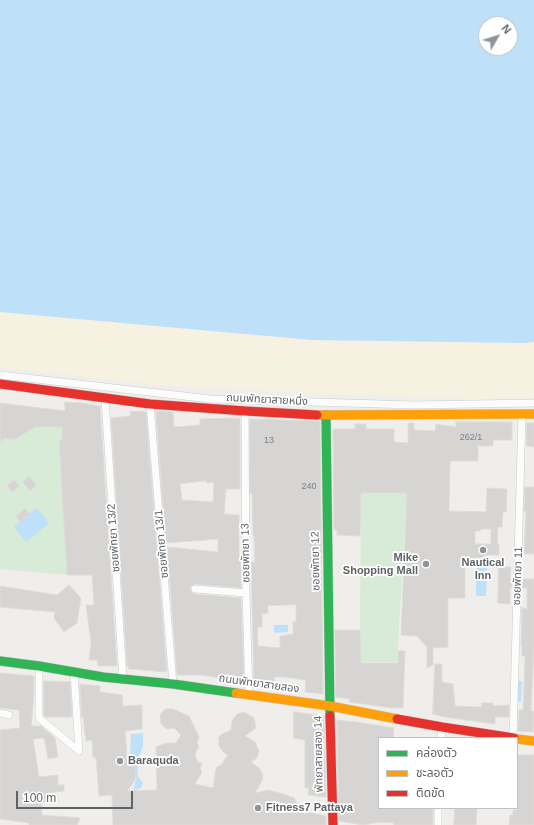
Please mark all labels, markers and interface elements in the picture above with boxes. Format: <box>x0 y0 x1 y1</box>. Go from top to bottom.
north arrow <box>478 16 518 56</box>
text: N <box>499 22 514 36</box>
street label: ถนนพัทยาสายหนึ่ง <box>226 391 308 409</box>
house number: 262/1 <box>460 433 482 443</box>
house number: 13 <box>264 436 274 446</box>
house number: 240 <box>301 482 317 492</box>
street label: ซอยพัทยา 13/2 <box>105 503 123 573</box>
street label: ซอยพัทยา 13/1 <box>152 509 172 579</box>
street label: ซอยพัทยา 13 <box>239 523 253 583</box>
street label: ซอยพัทยา 12 <box>309 531 323 591</box>
marker: Nautical Inn <box>478 545 488 555</box>
street label: ซอยพัทยา 11 <box>510 546 526 606</box>
place label: Mike Shopping Mall <box>343 551 418 577</box>
place label: Nautical Inn <box>462 556 504 582</box>
marker: Mike Shopping Mall <box>421 559 431 569</box>
street label: ถนนพัทยาสายสอง <box>218 672 300 696</box>
street label: พัทยาสายสอง 14 <box>312 716 326 792</box>
legend <box>378 737 518 809</box>
text: คล่องตัว <box>416 746 457 760</box>
place label: Baraquda <box>128 754 179 768</box>
marker: Baraquda <box>115 756 125 766</box>
text: ชะลอตัว <box>416 766 454 780</box>
scale bar <box>18 783 135 809</box>
text: ติดขัด <box>416 786 445 800</box>
text: 100 m <box>23 791 56 805</box>
place label: Fitness7 Pattaya <box>266 801 353 815</box>
marker: Fitness7 Pattaya <box>253 803 263 813</box>

